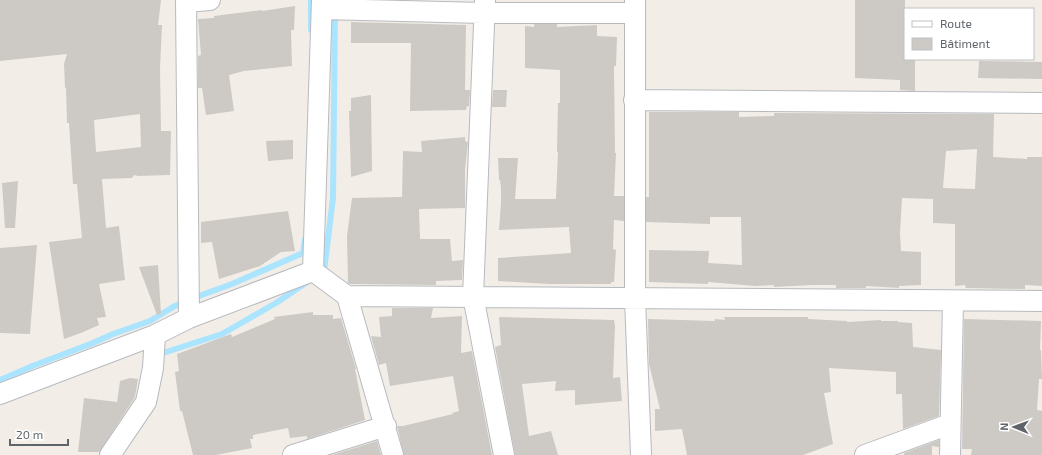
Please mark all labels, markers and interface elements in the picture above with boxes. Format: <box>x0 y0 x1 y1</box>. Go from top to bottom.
legend <box>904 8 1034 60</box>
text: Route <box>940 16 972 30</box>
text: Bâtiment <box>940 36 991 50</box>
north arrow <box>994 407 1034 447</box>
scale bar <box>10 421 68 447</box>
text: N <box>997 423 1010 431</box>
text: 20 m <box>16 427 43 441</box>

